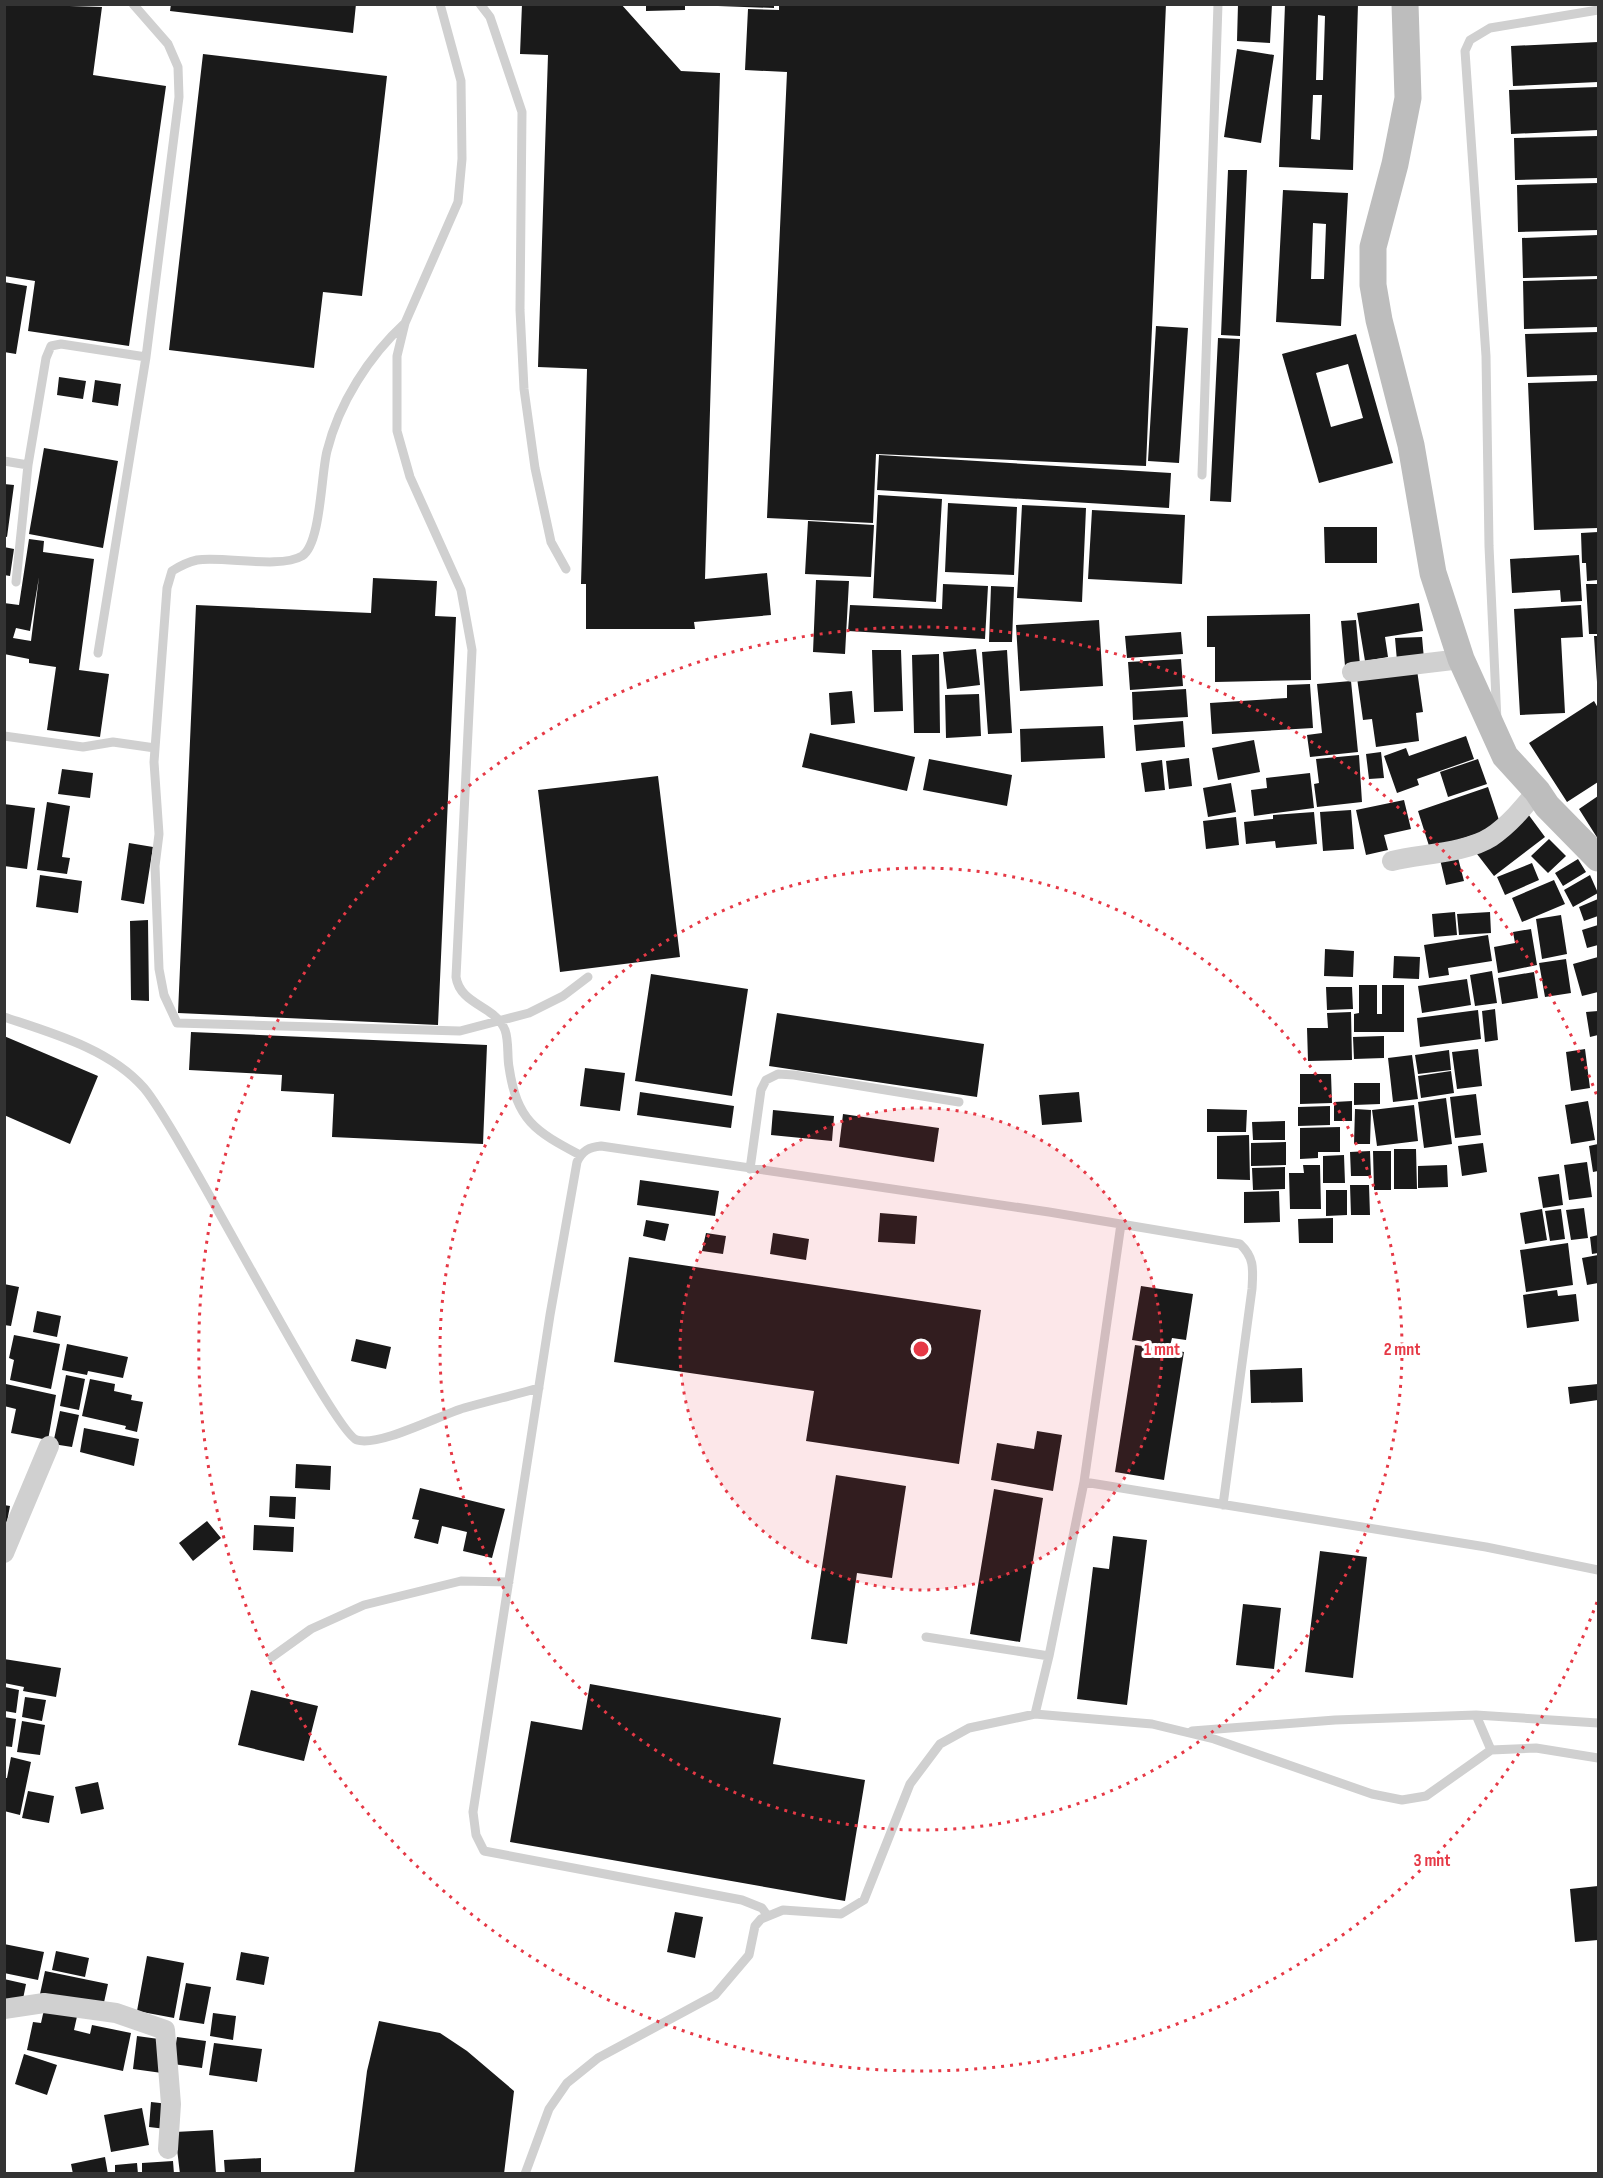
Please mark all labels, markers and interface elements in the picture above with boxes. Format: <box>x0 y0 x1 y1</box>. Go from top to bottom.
centre of rings <box>911 1339 931 1359</box>
text: 1 mnt <box>1144 1339 1180 1360</box>
text: 2 mnt <box>1384 1339 1420 1360</box>
text: 3 mnt <box>1414 1850 1450 1871</box>

